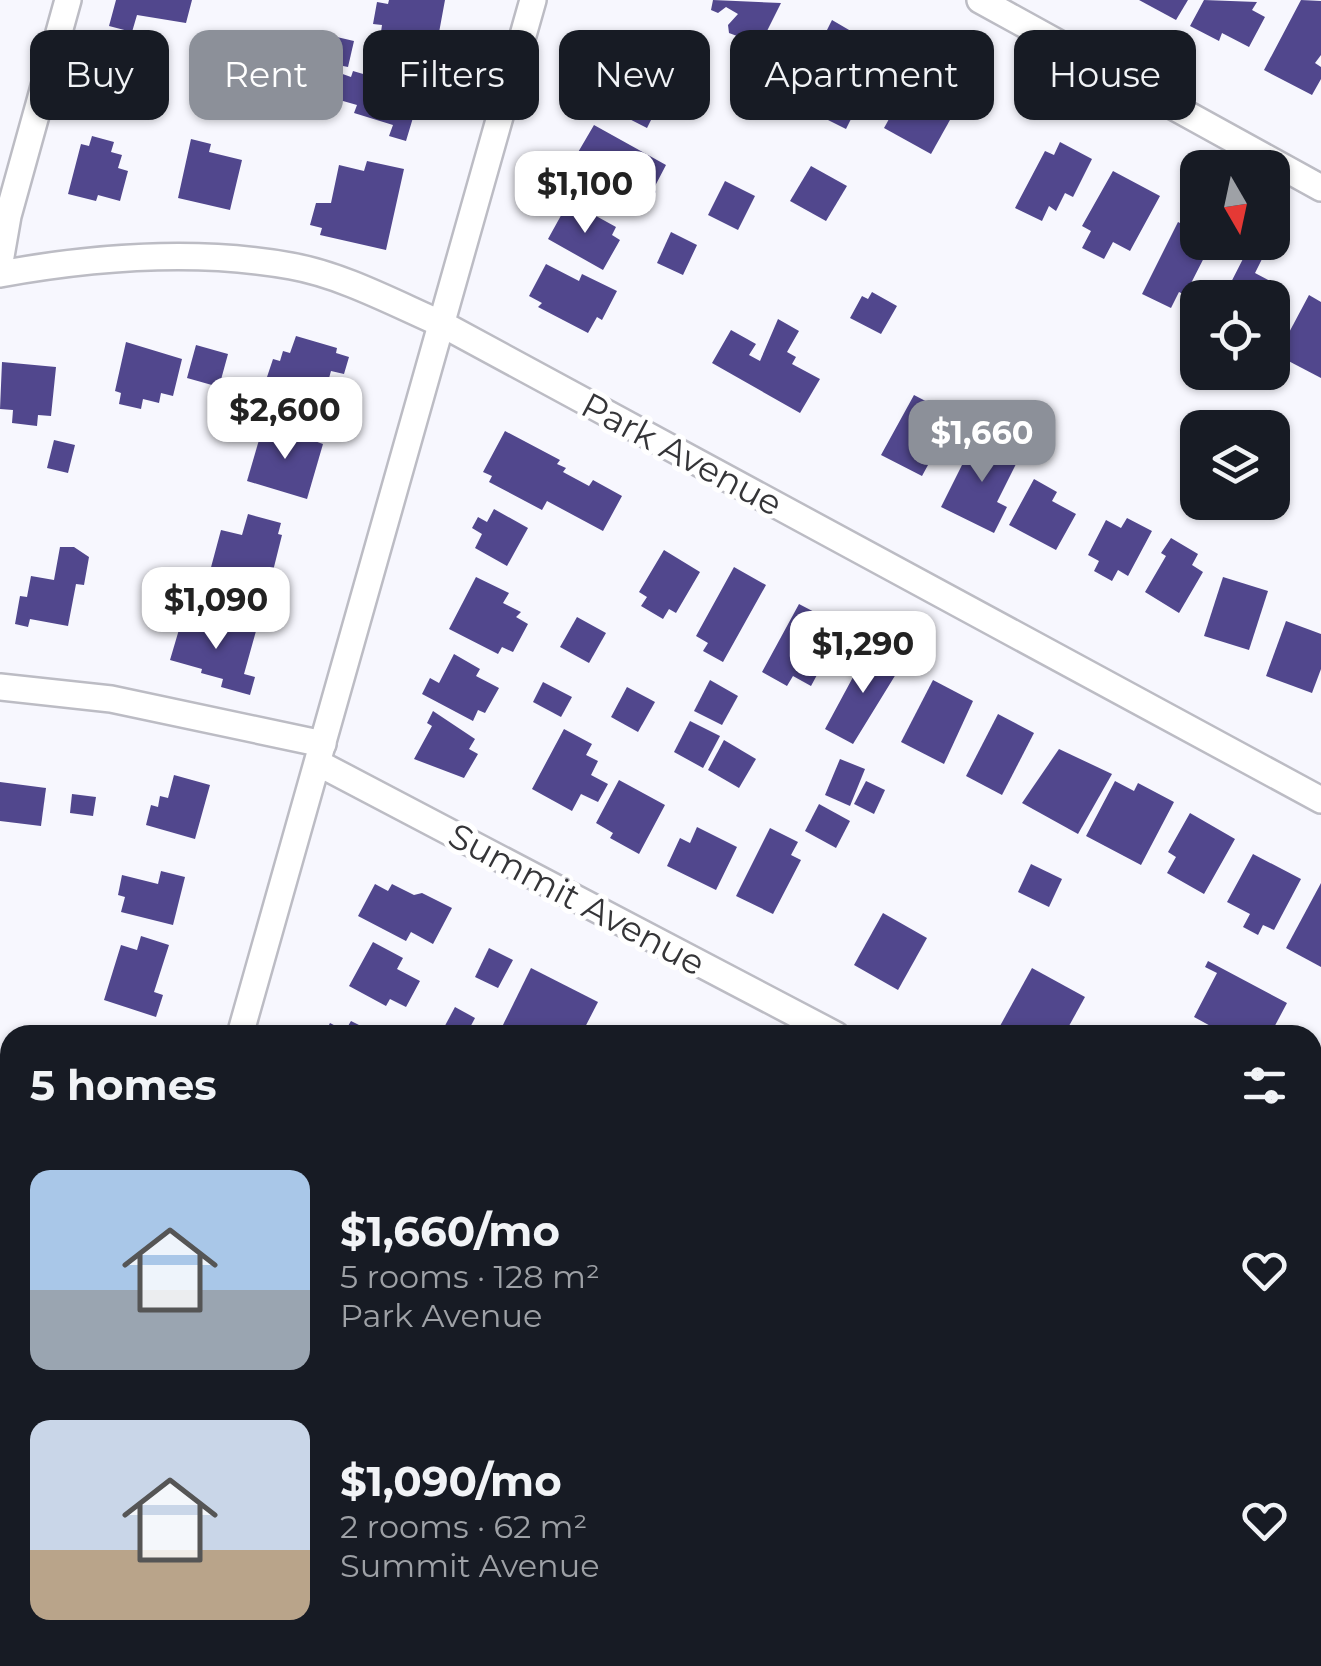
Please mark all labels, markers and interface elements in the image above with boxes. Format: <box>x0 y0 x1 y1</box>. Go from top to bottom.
chip: Buy <box>30 30 169 120</box>
chip: Rent <box>189 30 343 120</box>
chip: Filters <box>363 30 539 120</box>
chip: New <box>559 30 710 120</box>
chip: Apartment <box>730 30 994 120</box>
chip: House <box>1014 30 1196 120</box>
north arrow <box>1180 150 1290 260</box>
map controls <box>1180 150 1290 520</box>
pin: $1,100 <box>504 151 666 236</box>
text: $1,100 <box>537 164 633 203</box>
button: locate <box>1180 280 1290 390</box>
pin: $2,600 <box>204 377 366 462</box>
street label: Park Avenue <box>574 383 790 525</box>
text: $2,600 <box>229 390 341 429</box>
pin: $1,660 <box>901 400 1063 485</box>
button: layers <box>1180 410 1290 520</box>
text: $1,660 <box>930 413 1034 452</box>
pin: $1,090 <box>135 567 297 652</box>
text: $1,090 <box>164 580 268 619</box>
pin: $1,290 <box>782 611 944 696</box>
text: $1,290 <box>812 624 914 663</box>
street label: Summit Avenue <box>442 813 712 985</box>
icon: filters <box>1237 1058 1292 1113</box>
text: 5 homes <box>30 1059 217 1111</box>
text: $1,660/mo <box>340 1205 560 1257</box>
icon: home <box>110 1210 230 1330</box>
icon: heart <box>1237 1243 1292 1298</box>
text: 5 rooms · 128 m² <box>340 1257 600 1296</box>
text: Park Avenue <box>340 1296 542 1335</box>
text: $1,090/mo <box>340 1455 562 1507</box>
icon: home <box>110 1460 230 1580</box>
icon: heart <box>1237 1493 1292 1548</box>
text: 2 rooms · 62 m² <box>340 1507 587 1546</box>
text: Summit Avenue <box>340 1546 600 1585</box>

